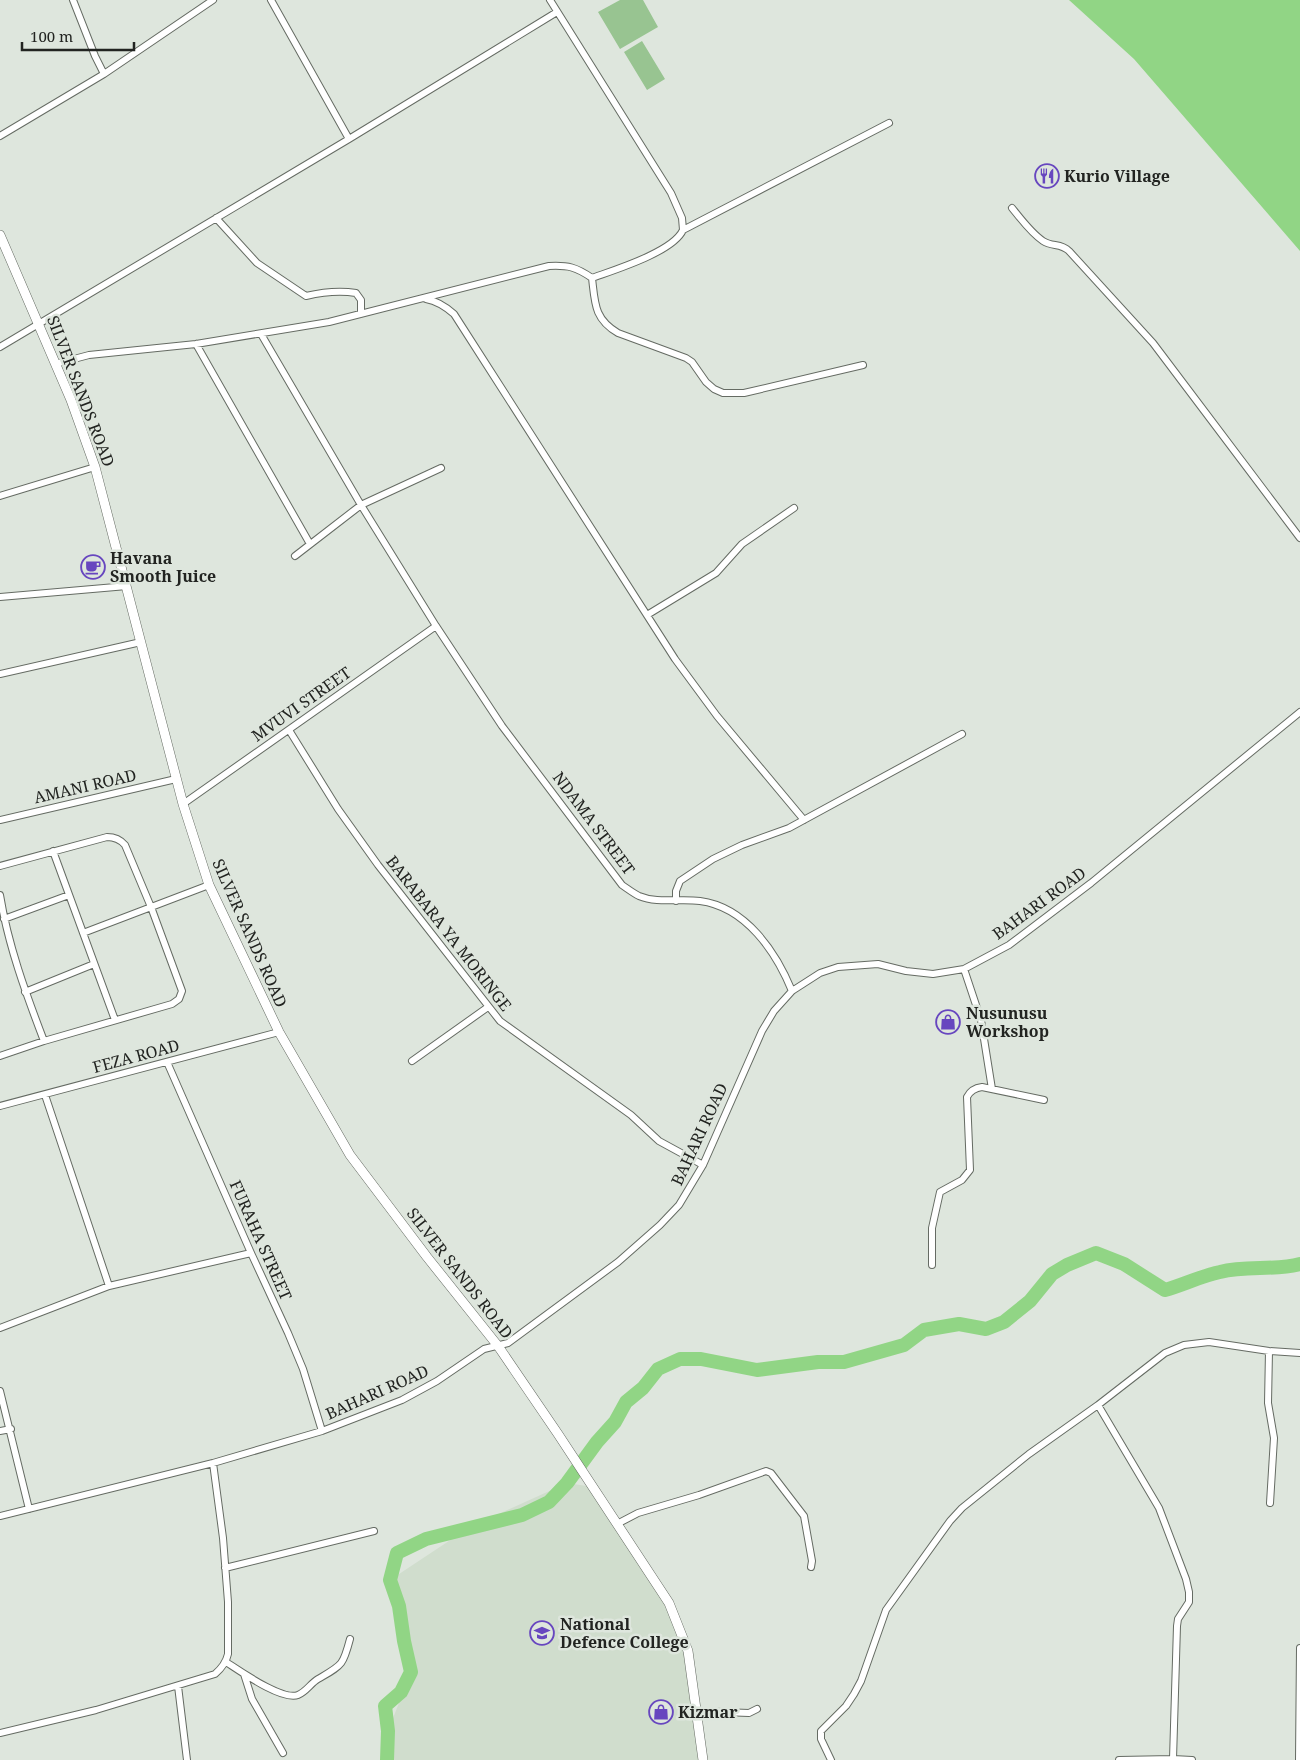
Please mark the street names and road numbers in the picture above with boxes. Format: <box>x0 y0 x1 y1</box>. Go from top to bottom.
street label: SILVER SANDS ROAD <box>42 312 120 470</box>
street label: MVUVI STREET <box>247 661 355 746</box>
street label: AMANI ROAD <box>32 764 138 808</box>
street label: NDAMA STREET <box>548 767 640 879</box>
street label: BARABARA YA MORINGE <box>381 851 517 1015</box>
street label: SILVER SANDS ROAD <box>207 855 293 1011</box>
street label: BAHARI ROAD <box>988 862 1090 944</box>
street label: FEZA ROAD <box>90 1034 182 1078</box>
street label: BAHARI ROAD <box>666 1079 732 1189</box>
street label: FURAHA STREET <box>225 1176 297 1304</box>
street label: SILVER SANDS ROAD <box>402 1203 518 1343</box>
street label: BAHARI ROAD <box>322 1359 432 1425</box>

